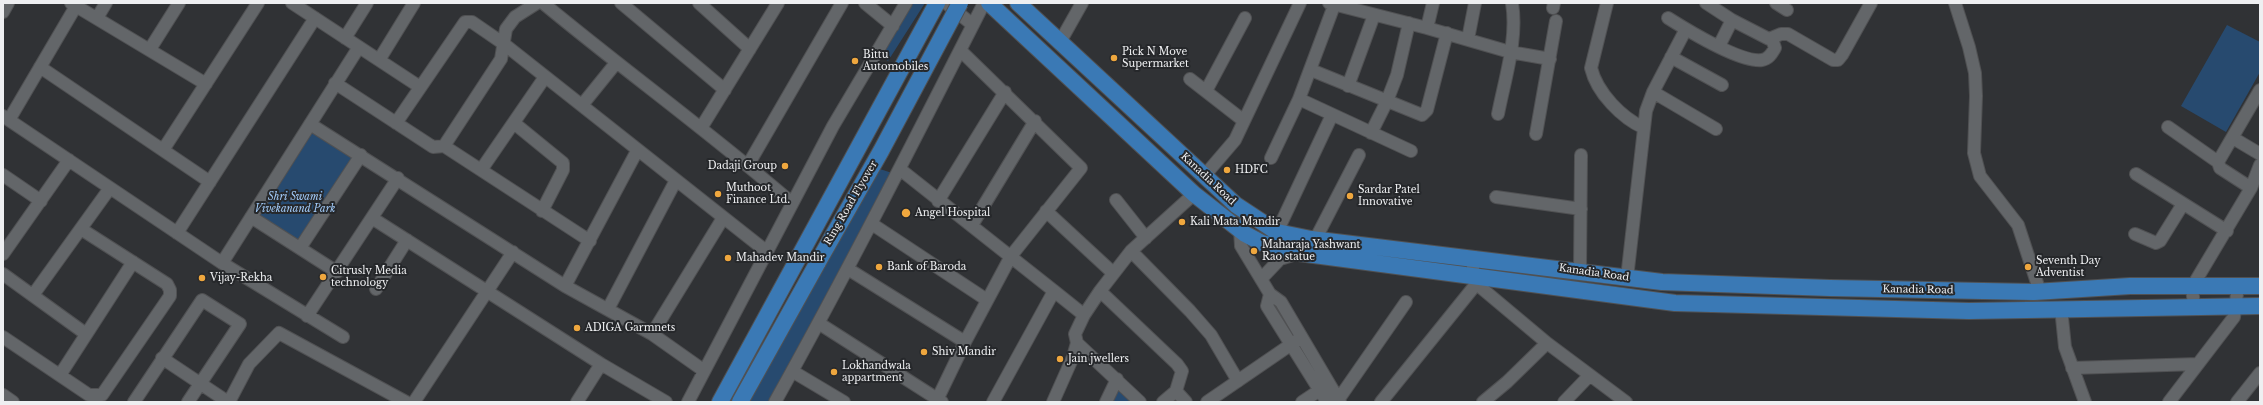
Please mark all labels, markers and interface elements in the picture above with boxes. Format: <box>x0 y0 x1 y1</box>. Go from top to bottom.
place label: Pick N Move Supermarket <box>1122 46 1189 70</box>
place label: Bittu Automobiles <box>863 49 928 72</box>
marker: Pick N Move Supermarket <box>1109 53 1119 63</box>
marker: Bittu Automobiles <box>850 56 860 66</box>
street label: Kanadia Road <box>1178 150 1238 208</box>
street label: Ring Road Flyover <box>822 159 880 247</box>
place label: Dadaji Group <box>708 160 777 172</box>
marker: Dadaji Group <box>780 161 790 171</box>
place label: HDFC <box>1235 164 1268 176</box>
marker: HDFC <box>1222 165 1232 175</box>
place label: Muthoot Finance Ltd. <box>726 182 790 206</box>
place label: Sardar Patel Innovative <box>1358 184 1420 208</box>
marker: Muthoot Finance Ltd. <box>713 189 723 199</box>
park label: Shri Swami Vivekanand Park <box>255 191 335 214</box>
marker: Sardar Patel Innovative <box>1345 191 1355 201</box>
marker: Angel Hospital <box>900 207 912 219</box>
place label: Angel Hospital <box>915 207 990 219</box>
place label: Kali Mata Mandir <box>1190 216 1280 228</box>
marker: Kali Mata Mandir <box>1177 217 1187 227</box>
place label: Maharaja Yashwant Rao statue <box>1262 239 1360 262</box>
marker: Maharaja Yashwant Rao statue <box>1249 246 1259 256</box>
place label: Mahadev Mandir <box>736 252 824 264</box>
marker: Mahadev Mandir <box>723 253 733 263</box>
place label: Seventh Day Adventist <box>2036 255 2101 278</box>
place label: Bank of Baroda <box>887 261 966 273</box>
marker: Bank of Baroda <box>874 262 884 272</box>
street label: Kanadia Road <box>1558 262 1630 284</box>
marker: Seventh Day Adventist <box>2023 262 2033 272</box>
place label: Citrusly Media technology <box>331 265 407 288</box>
place label: Vijay-Rekha <box>210 272 272 284</box>
marker: Citrusly Media technology <box>318 272 328 282</box>
marker: Vijay-Rekha <box>197 273 207 283</box>
street label: Kanadia Road <box>1882 283 1954 297</box>
place label: ADIGA Garmnets <box>585 322 675 334</box>
marker: ADIGA Garmnets <box>572 323 582 333</box>
place label: Shiv Mandir <box>932 346 996 358</box>
marker: Shiv Mandir <box>919 347 929 357</box>
place label: Jain jwellers <box>1068 353 1129 365</box>
marker: Jain jwellers <box>1055 354 1065 364</box>
place label: Lokhandwala appartment <box>842 360 911 384</box>
marker: Lokhandwala appartment <box>829 367 839 377</box>

